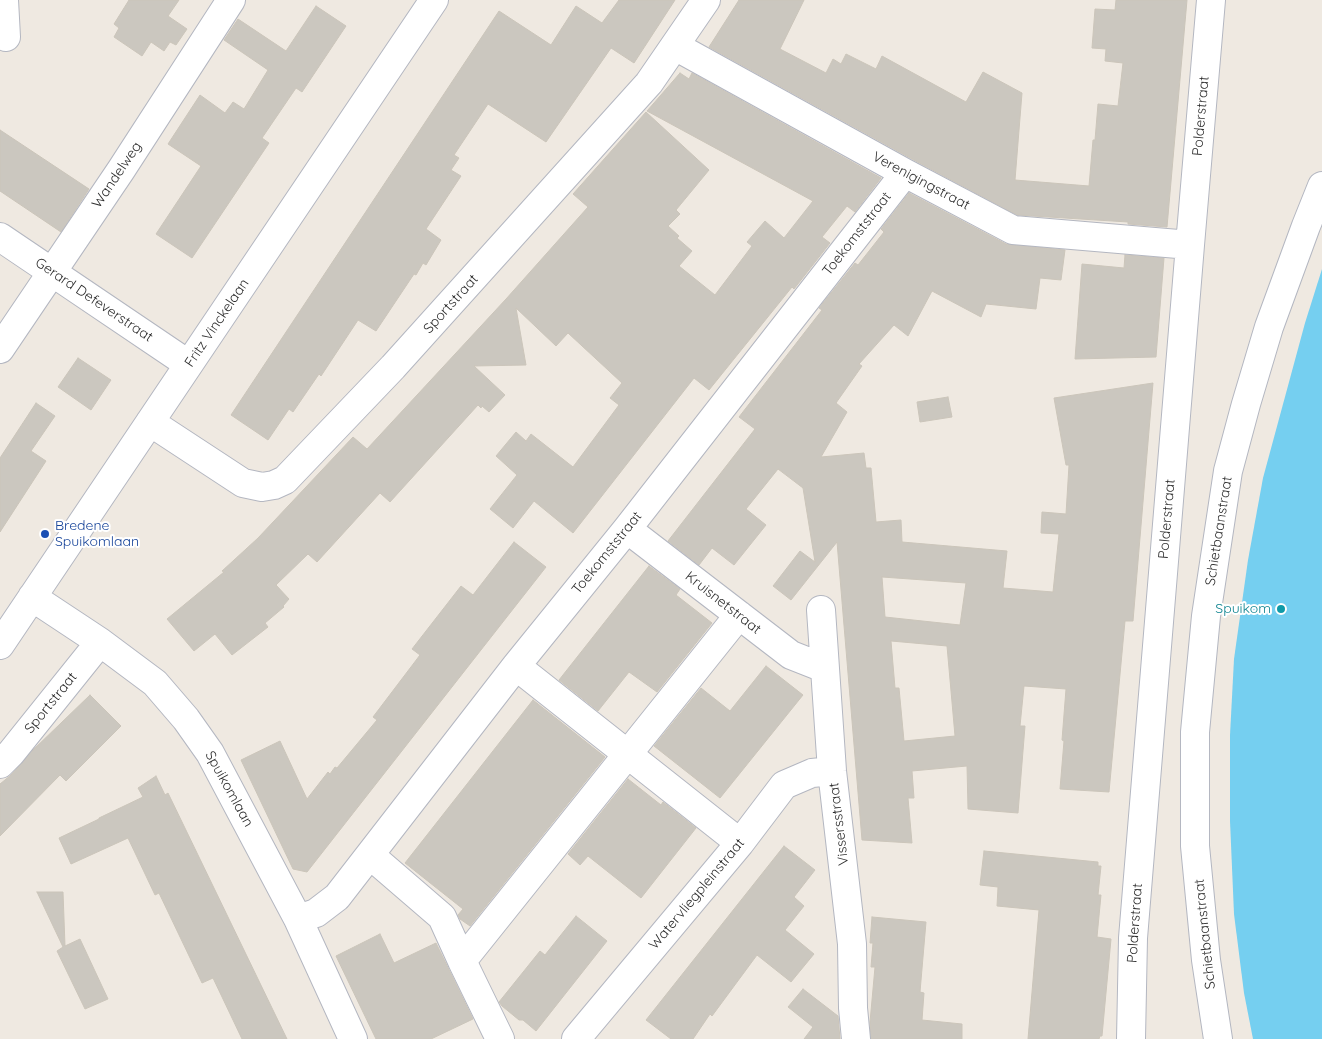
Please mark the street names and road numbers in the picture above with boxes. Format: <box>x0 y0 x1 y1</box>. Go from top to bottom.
street label: Polderstraat <box>1189 75 1213 157</box>
street label: Wandelweg <box>89 139 145 211</box>
street label: Verenigingstraat <box>869 148 973 214</box>
street label: Toekomststraat <box>819 189 895 279</box>
street label: Gerard Defeverstraat <box>32 254 156 346</box>
street label: Sportstraat <box>420 271 482 337</box>
street label: Fritz Vinckelaan <box>181 276 253 370</box>
street label: Schietbaanstraat <box>1202 475 1236 587</box>
street label: Polderstraat <box>1155 478 1179 560</box>
street label: Toekomststraat <box>569 508 645 598</box>
street label: Kruisnetstraat <box>682 568 764 638</box>
street label: Sportstraat <box>21 669 81 737</box>
street label: Spuikomlaan <box>201 748 257 830</box>
street label: Vissersstraat <box>826 781 852 867</box>
street label: Watervliegpleinstraat <box>646 835 748 953</box>
street label: Schietbaanstraat <box>1191 878 1219 990</box>
street label: Polderstraat <box>1124 883 1146 963</box>

